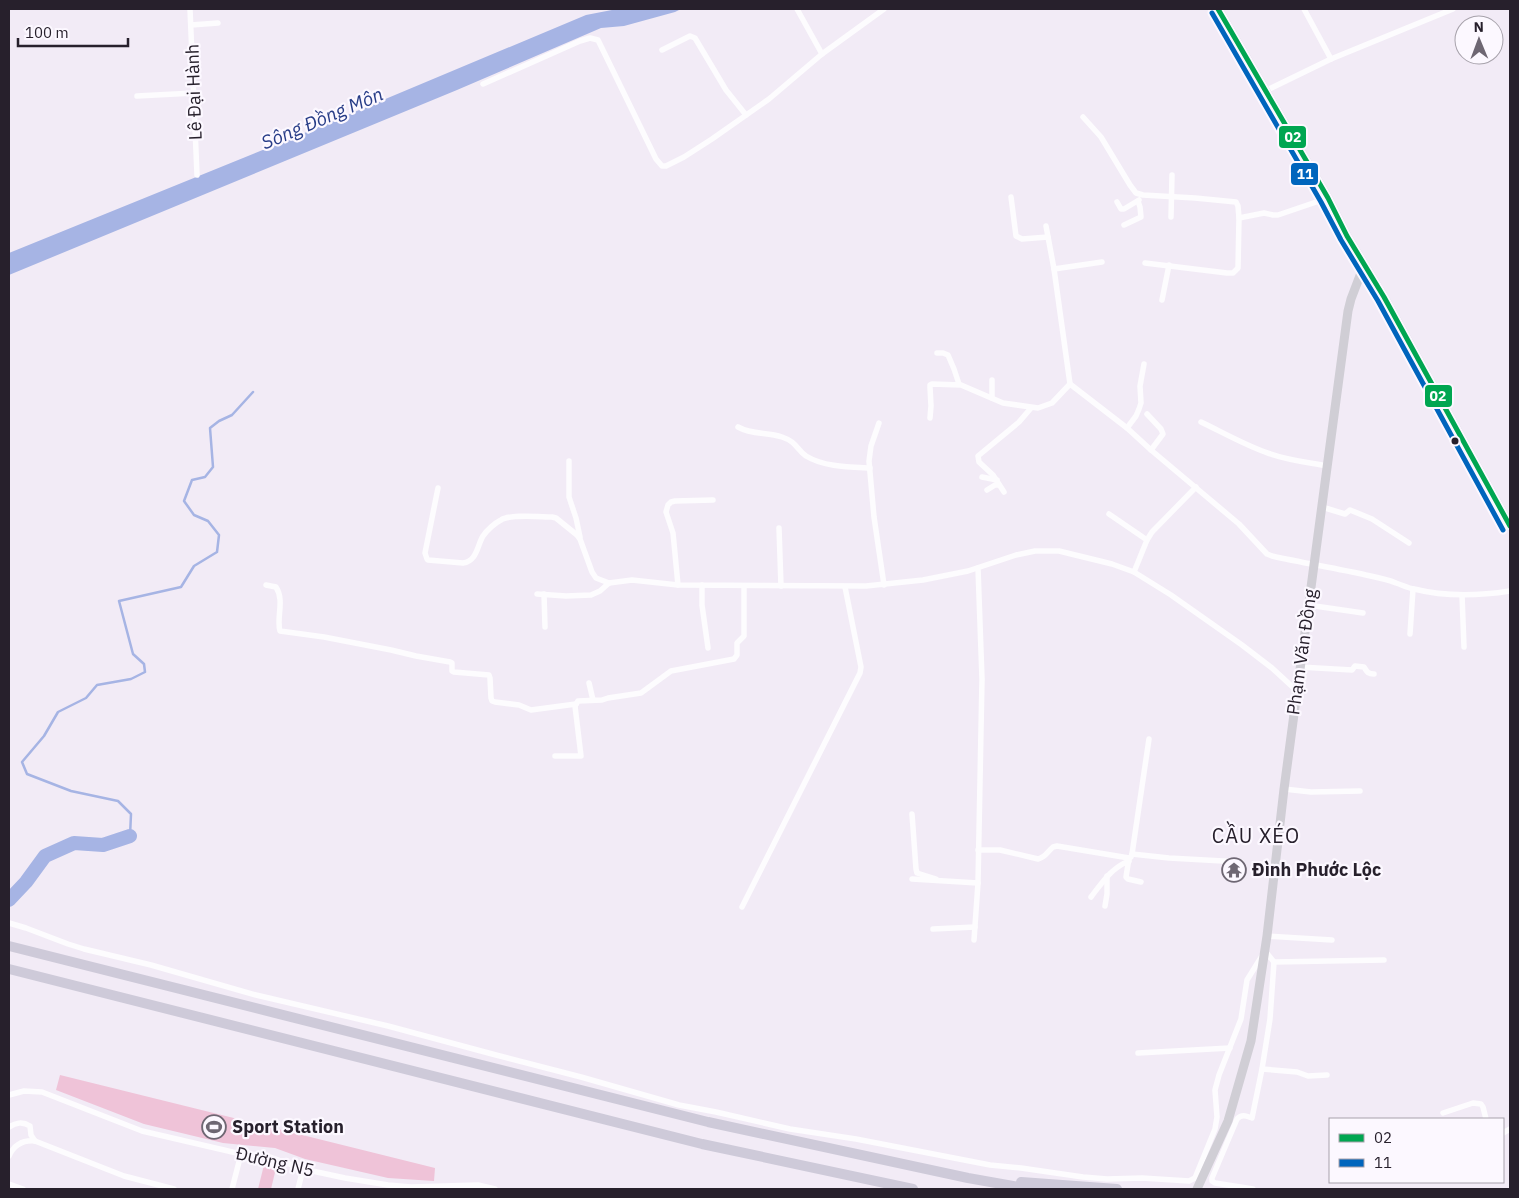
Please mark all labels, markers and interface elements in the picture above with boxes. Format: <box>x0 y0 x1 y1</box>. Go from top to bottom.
scale bar <box>18 15 128 47</box>
north arrow <box>1454 15 1504 65</box>
text: N <box>1474 18 1484 36</box>
text: 100 m <box>25 23 69 42</box>
street label: Lê Đại Hành <box>180 44 207 141</box>
water label: Sông Đồng Môn <box>257 82 387 154</box>
line badge: 02 <box>1278 125 1307 149</box>
text: 02 <box>1285 128 1301 146</box>
line badge: 11 <box>1290 162 1319 186</box>
text: 11 <box>1297 165 1314 183</box>
line badge: 02 <box>1424 384 1453 408</box>
text: 02 <box>1430 387 1446 405</box>
unlabelled marker <box>1450 436 1460 446</box>
street label: Phạm Văn Đồng <box>1281 587 1322 716</box>
district label: CẦU XÉO <box>1212 820 1300 849</box>
temple icon: Đình Phước Lộc <box>1221 857 1247 883</box>
place label: Đình Phước Lộc <box>1252 858 1381 881</box>
sports icon: Sport Station <box>201 1114 227 1140</box>
place label: Sport Station <box>232 1115 344 1138</box>
legend <box>1329 1118 1504 1183</box>
text: 02 <box>1374 1128 1392 1147</box>
street label: Đường N5 <box>234 1141 317 1182</box>
text: 11 <box>1374 1153 1392 1172</box>

